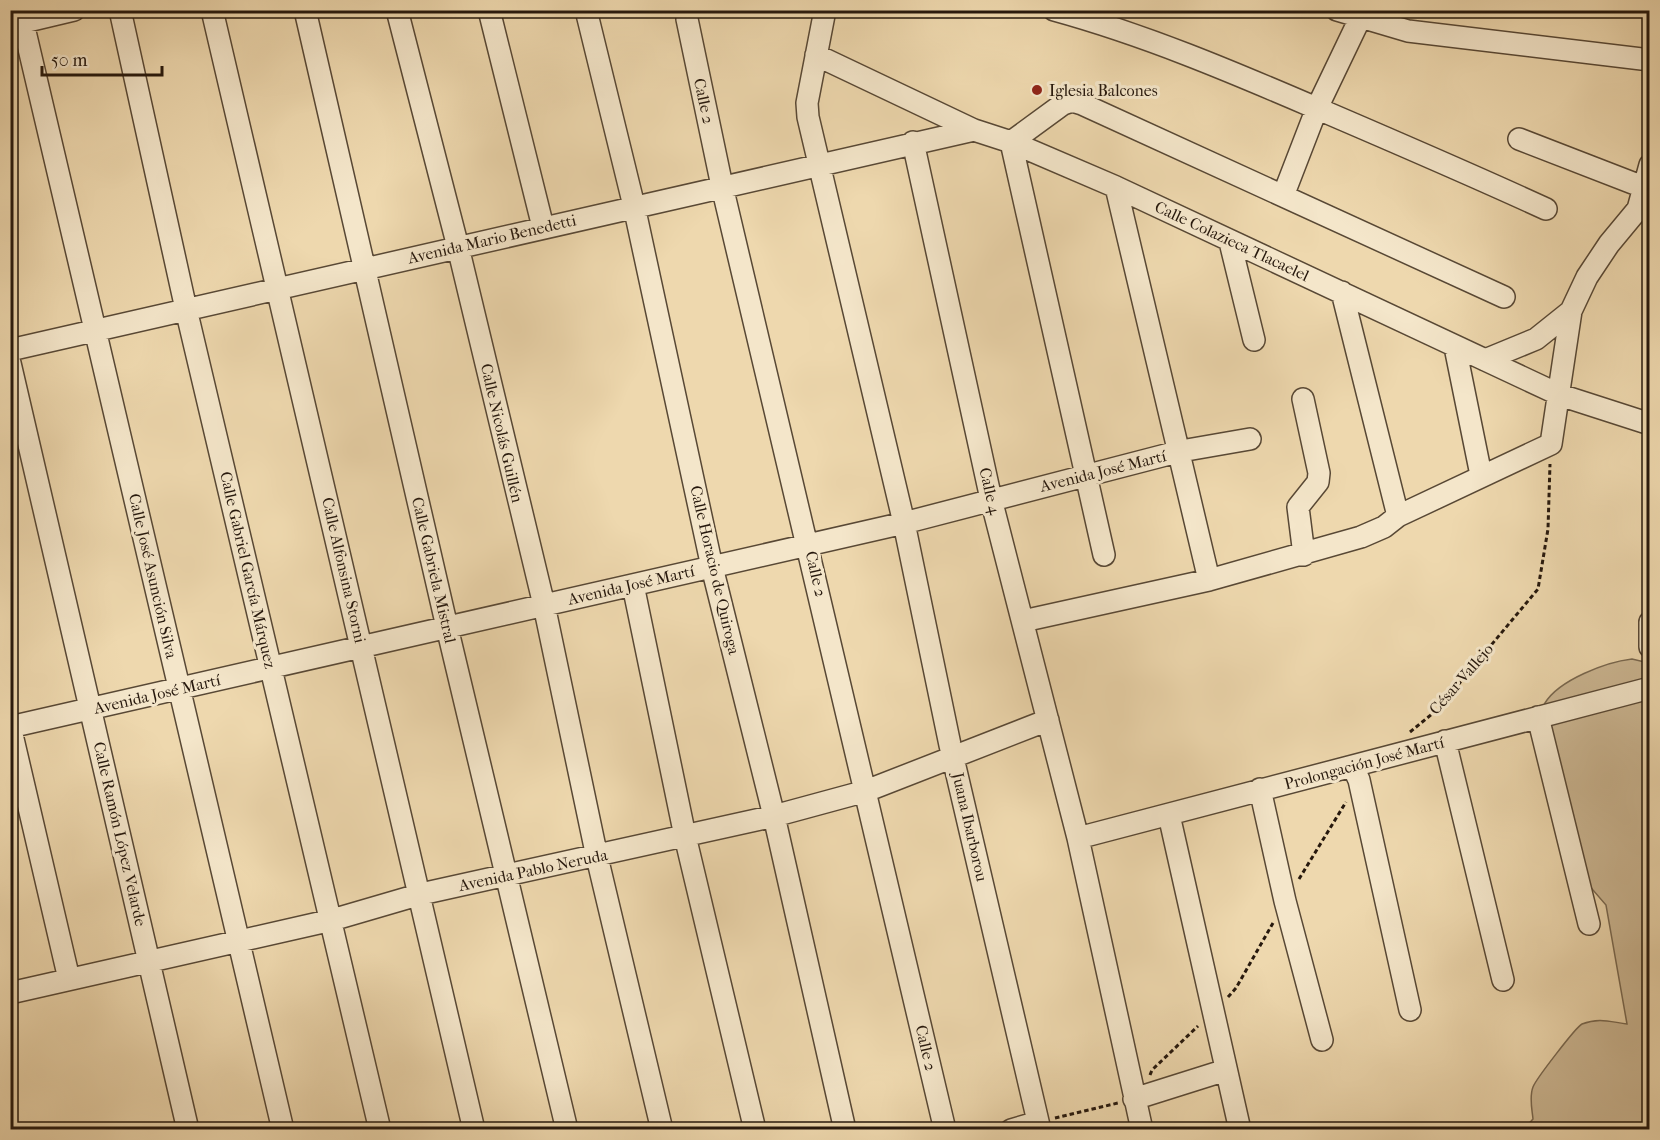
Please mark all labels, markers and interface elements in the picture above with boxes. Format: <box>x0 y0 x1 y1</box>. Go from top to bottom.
scale bar <box>42 39 162 77</box>
text: 50 m <box>51 50 88 71</box>
street label: Calle 2 <box>690 76 718 126</box>
place label: Iglesia Balcones <box>1049 81 1158 100</box>
marker: Iglesia Balcones <box>1030 83 1044 97</box>
street label: Calle Colazieca Tlacaelel <box>1152 197 1313 285</box>
street label: Avenida Mario Benedetti <box>405 210 578 268</box>
street label: Calle Nicolás Guillén <box>477 362 527 505</box>
street label: Avenida José Martí <box>1037 446 1168 496</box>
street label: Calle 4 <box>975 466 1005 517</box>
street label: Calle Gabriel García Márquez <box>216 470 280 670</box>
street label: Calle Horacio de Quiroga <box>686 484 744 657</box>
street label: Calle José Asunción Silva <box>125 492 181 661</box>
street label: Calle Alfonsina Storni <box>318 495 370 645</box>
street label: Calle Gabriela Mistral <box>408 495 460 645</box>
street label: Calle 2 <box>802 549 830 599</box>
street label: Avenida José Martí <box>565 561 696 609</box>
street label: César Vallejo <box>1425 640 1497 718</box>
street label: Avenida José Martí <box>91 670 222 718</box>
street label: Prolongación José Martí <box>1282 732 1446 793</box>
street label: Calle Ramón López Velarde <box>90 740 151 928</box>
street label: Juana Ibarborou <box>948 769 992 883</box>
street label: Avenida Pablo Neruda <box>456 845 610 895</box>
street label: Calle 2 <box>912 1023 940 1073</box>

